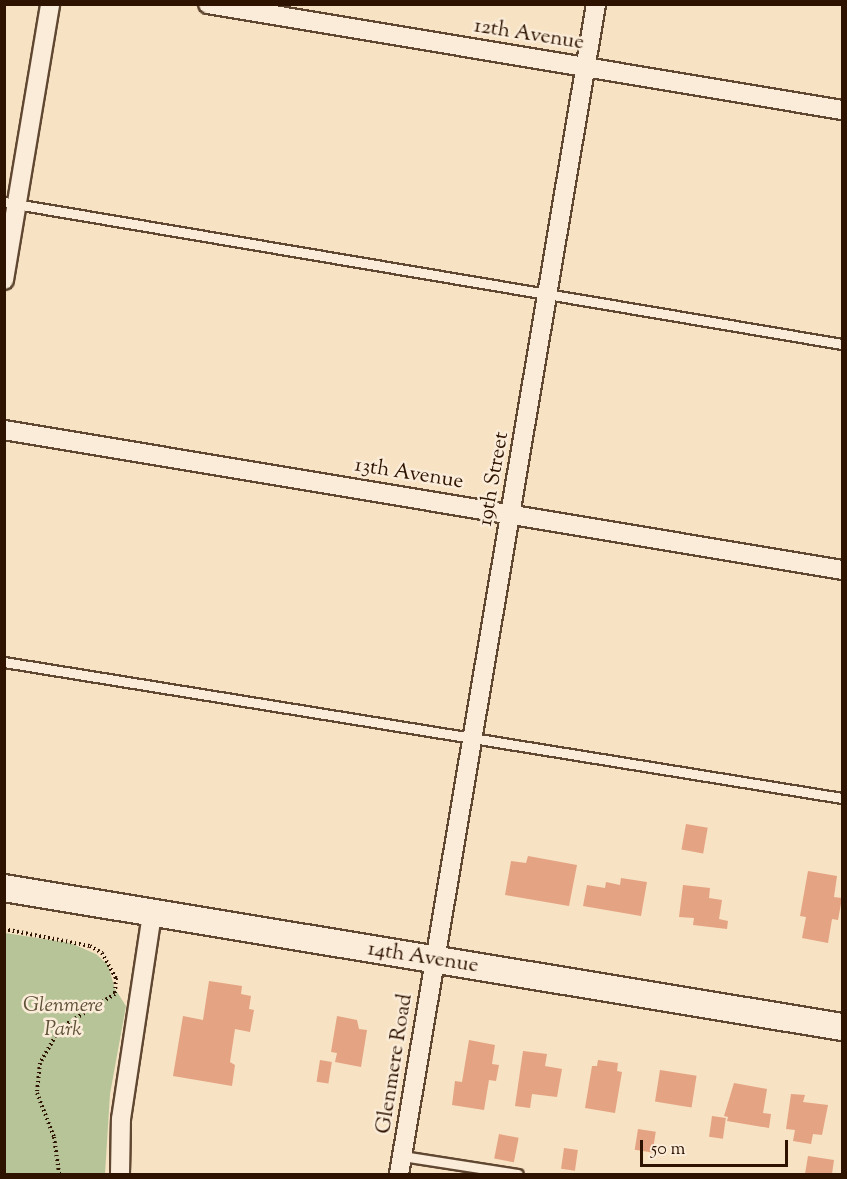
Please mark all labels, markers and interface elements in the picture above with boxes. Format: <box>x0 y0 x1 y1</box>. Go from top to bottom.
street label: 12th Avenue <box>472 14 586 56</box>
street label: 19th Street <box>473 430 515 528</box>
street label: 13th Avenue <box>353 453 465 495</box>
street label: 14th Avenue <box>366 937 480 979</box>
street label: Glenmere Road <box>372 992 418 1136</box>
park label: Glenmere Park <box>23 993 103 1043</box>
scale bar <box>643 1128 792 1166</box>
text: 50 m <box>651 1137 685 1163</box>

